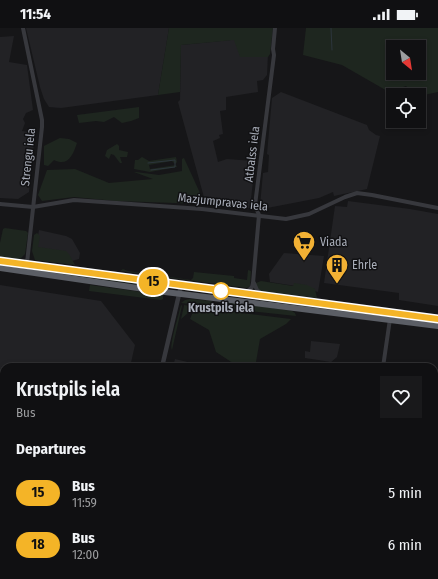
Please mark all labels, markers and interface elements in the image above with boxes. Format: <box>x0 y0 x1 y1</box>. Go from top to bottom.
text: 11:54 <box>20 5 51 23</box>
north arrow <box>386 40 426 80</box>
map controls <box>386 40 426 128</box>
button: locate <box>386 88 426 128</box>
street label: Atbalss iela <box>242 125 262 183</box>
street label: Strengu iela <box>18 127 38 187</box>
street label: Mazjumpravas iela <box>177 190 269 214</box>
supermarket icon: Viada <box>291 229 317 262</box>
place label: Viada <box>320 235 347 249</box>
building icon: Ehrle <box>324 252 350 285</box>
place label: Ehrle <box>352 258 377 272</box>
line badge: 15 <box>135 269 171 295</box>
text: 15 <box>147 273 159 290</box>
marker: Krustpils iela <box>212 282 230 300</box>
place label: Krustpils iela <box>188 301 254 315</box>
button: heart <box>380 376 422 418</box>
text: Krustpils iela <box>16 378 120 401</box>
text: Bus <box>16 405 35 420</box>
text: Departures <box>16 440 86 458</box>
text: Bus <box>72 477 95 495</box>
text: 15 <box>32 484 44 501</box>
text: 5 min <box>388 484 422 502</box>
text: 11:59 <box>72 495 97 510</box>
text: Bus <box>72 529 95 547</box>
text: 18 <box>31 536 45 553</box>
text: 6 min <box>388 536 422 554</box>
text: 12:00 <box>72 547 99 562</box>

